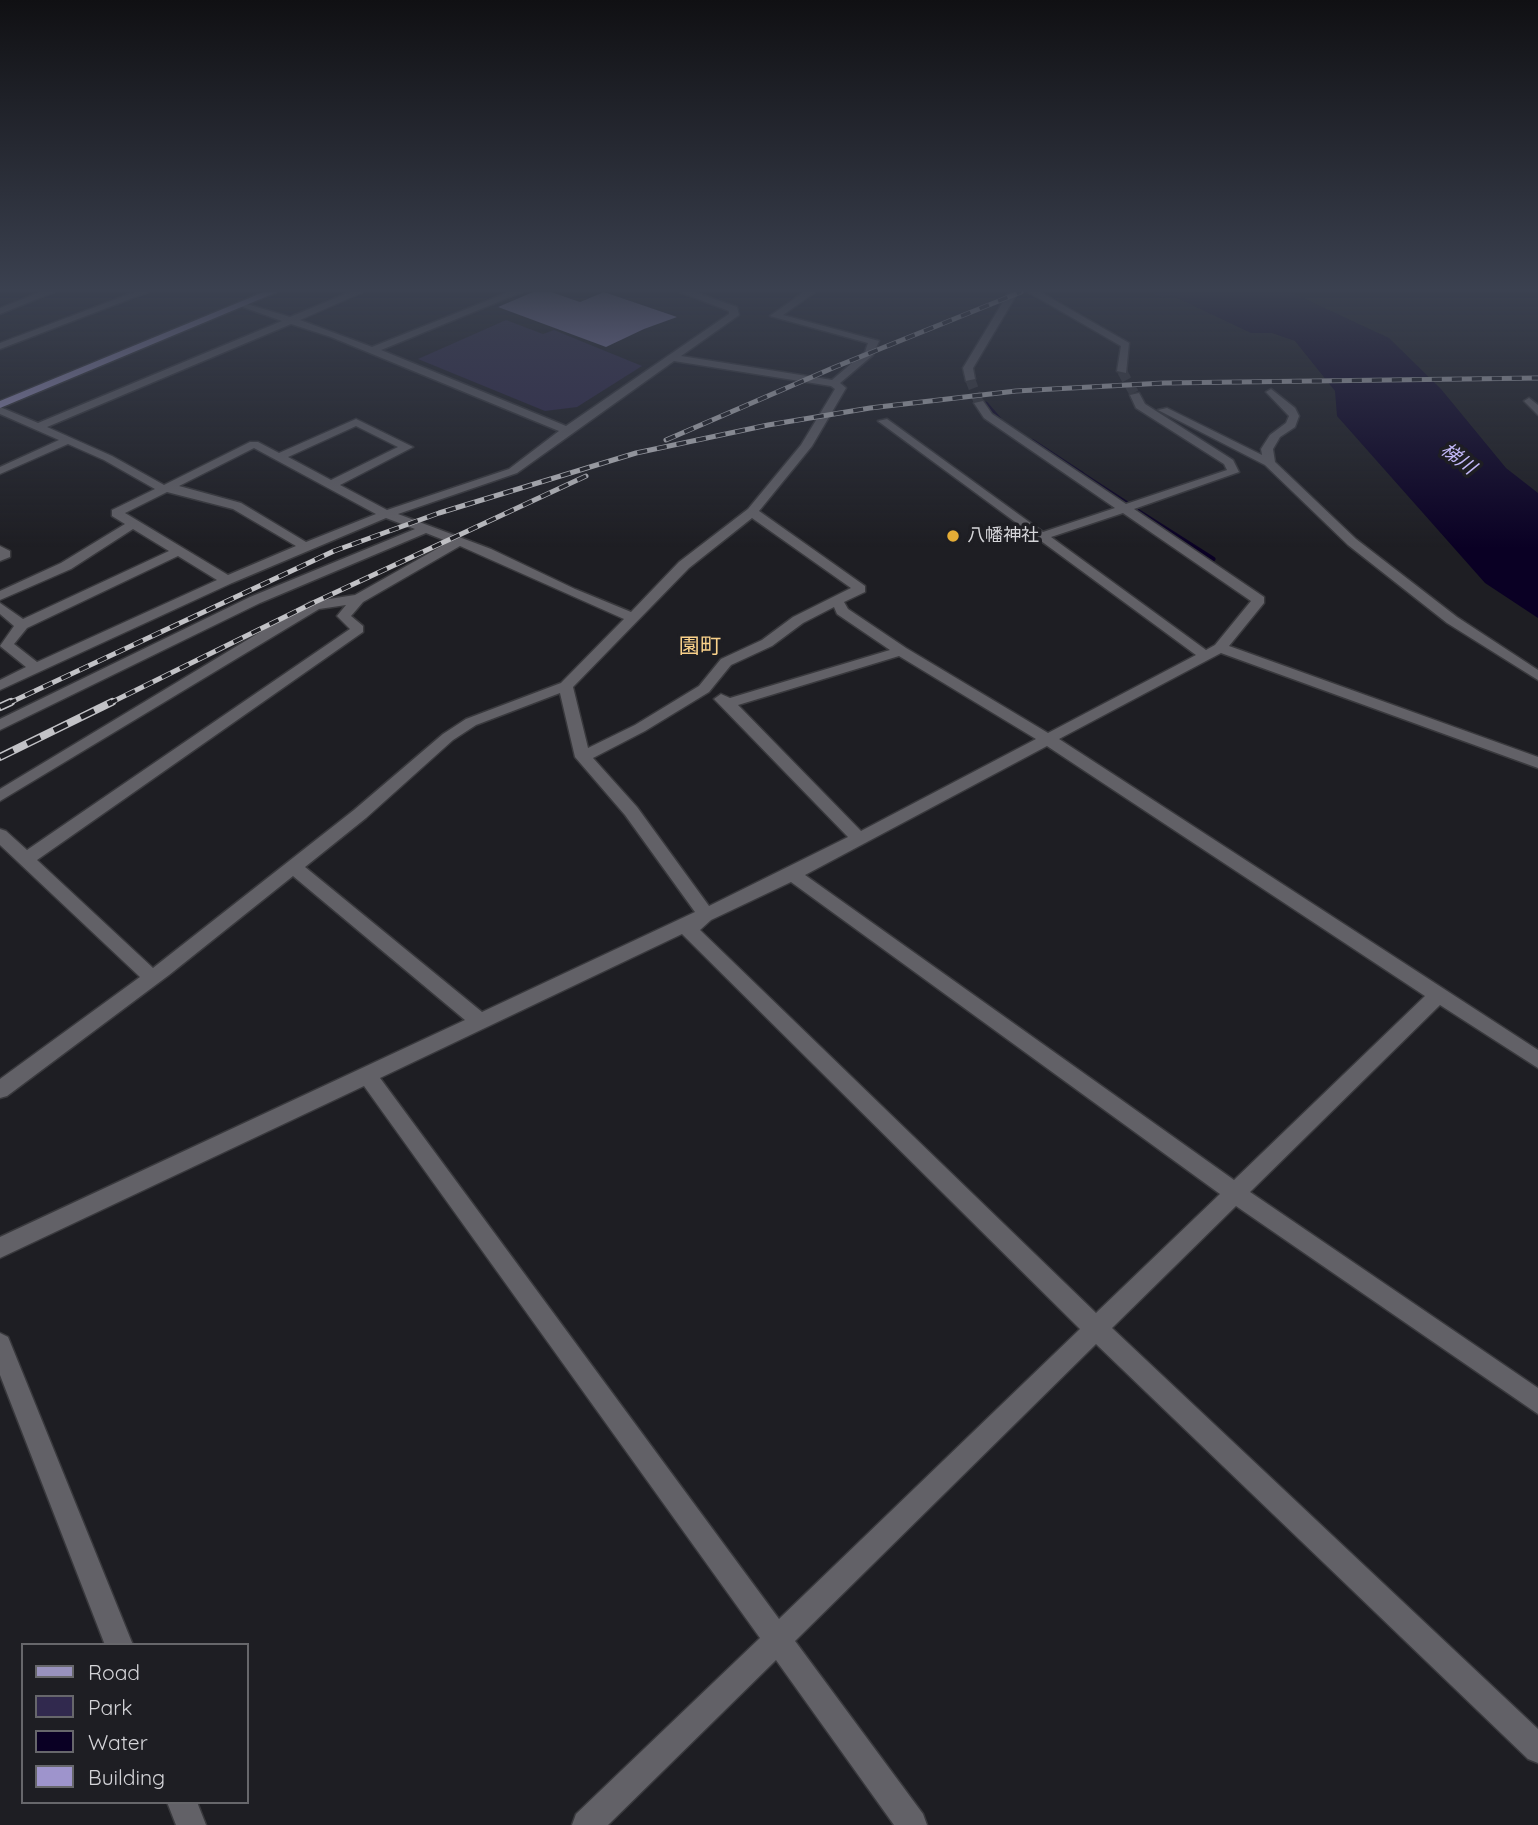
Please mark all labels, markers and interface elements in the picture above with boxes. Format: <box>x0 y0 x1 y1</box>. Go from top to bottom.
water label: 梯川 <box>1436 438 1480 480</box>
place label: 八幡神社 <box>967 525 1039 547</box>
marker: 八幡神社 <box>945 528 961 544</box>
district label: 園町 <box>679 634 721 660</box>
legend <box>21 1643 248 1804</box>
text: Road <box>88 1659 140 1685</box>
text: Park <box>88 1694 132 1720</box>
text: Water <box>88 1729 148 1755</box>
text: Building <box>88 1764 165 1790</box>

